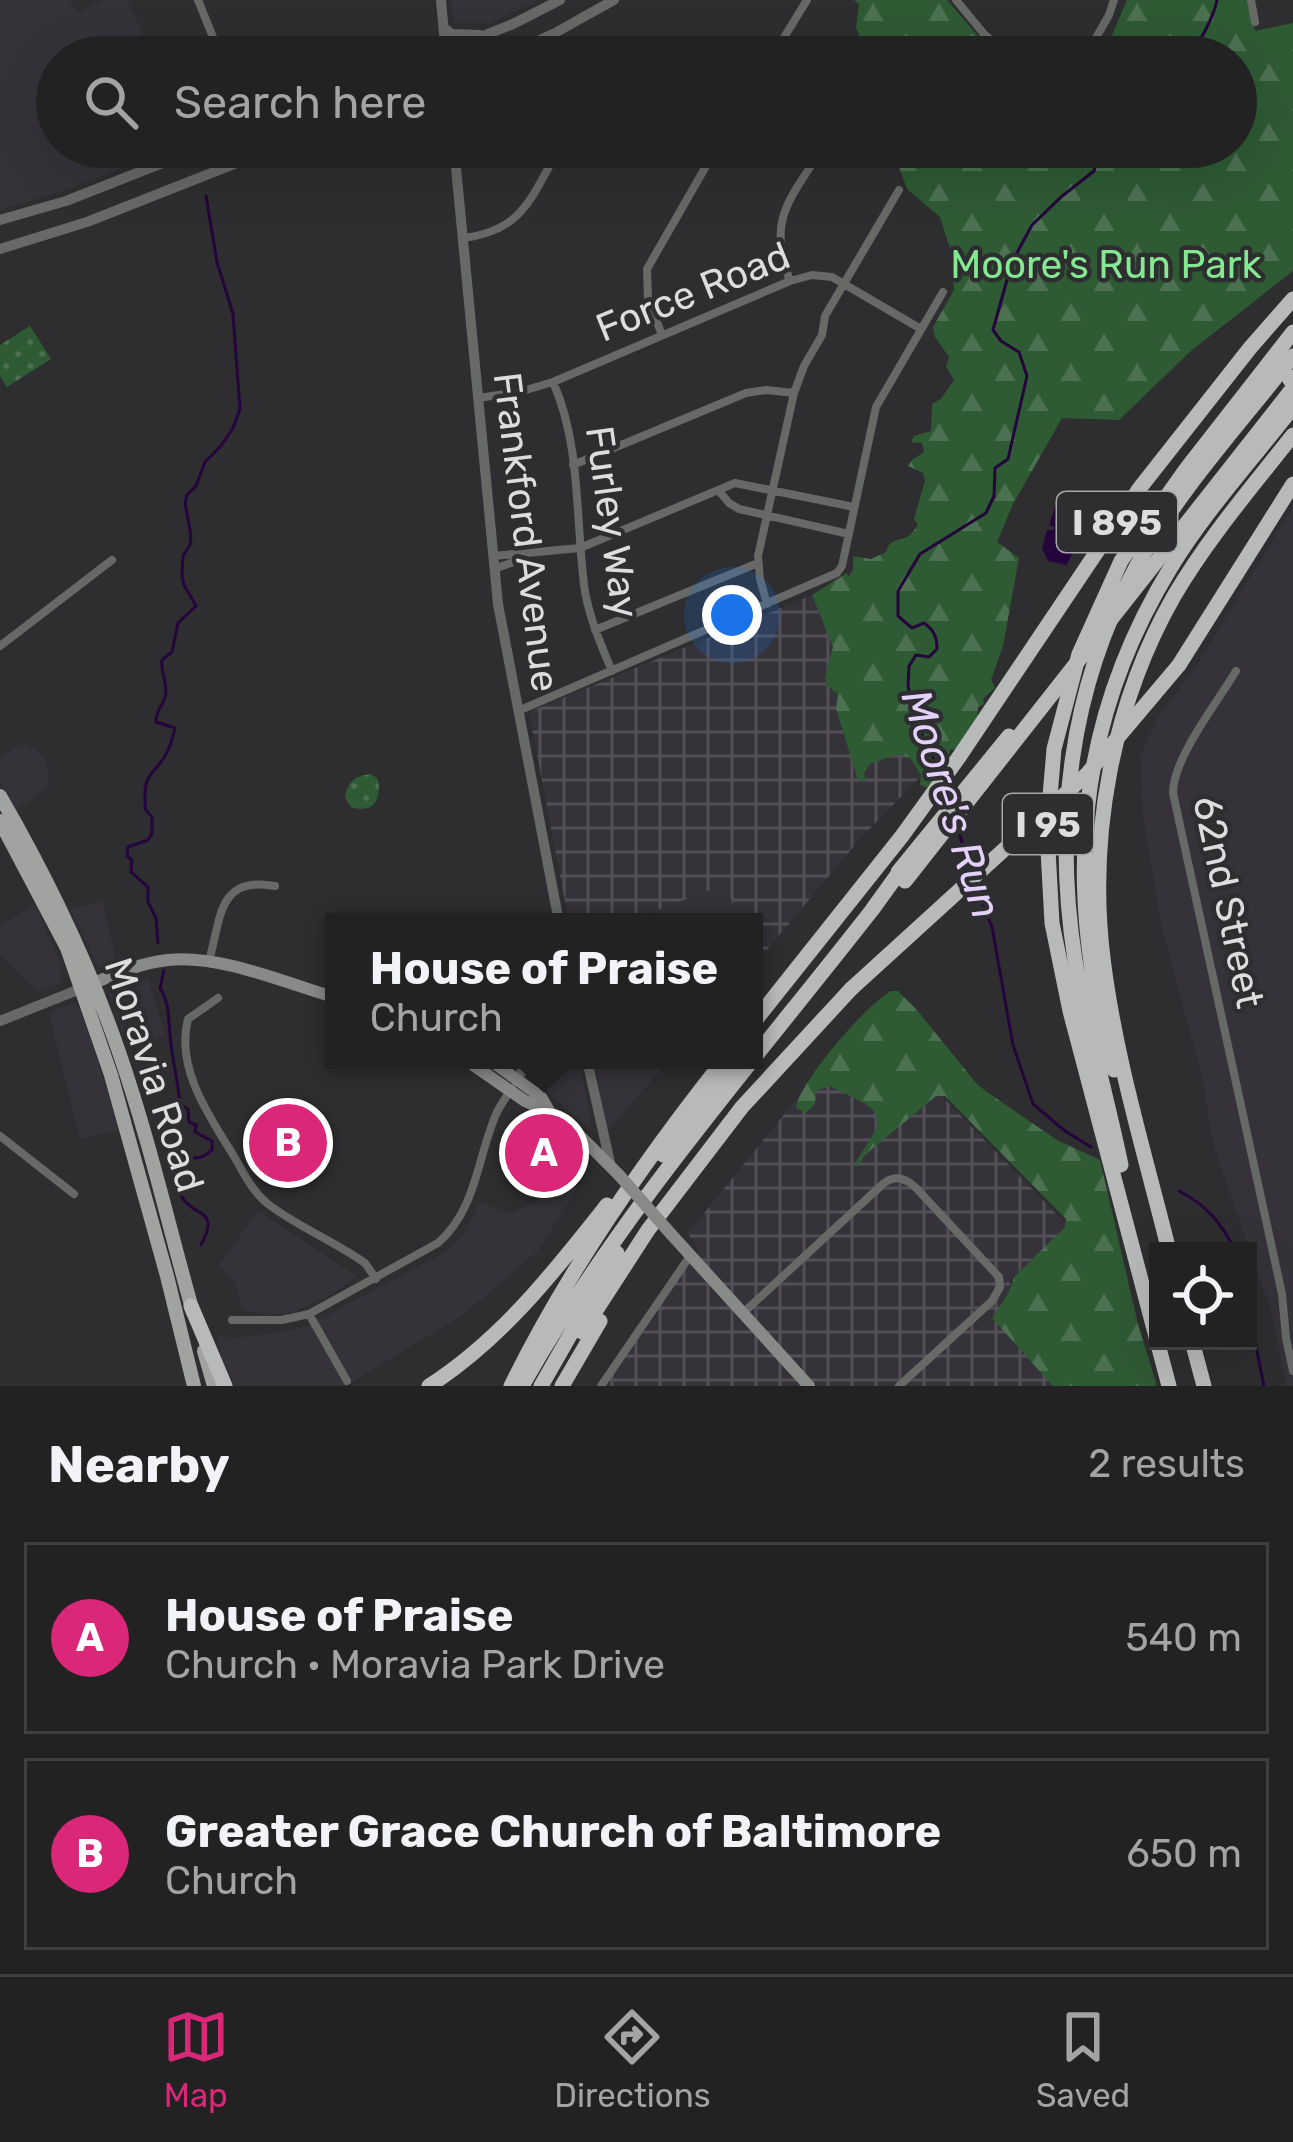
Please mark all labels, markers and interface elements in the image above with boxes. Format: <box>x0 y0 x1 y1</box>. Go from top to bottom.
search box <box>36 36 1257 168</box>
icon: search <box>78 69 144 135</box>
text: Search here <box>174 76 426 129</box>
street label: Force Road <box>590 232 796 352</box>
park label: Moore's Run Park <box>950 242 1262 288</box>
street label: Frankford Avenue <box>484 370 568 694</box>
street label: Furley Way <box>576 423 648 621</box>
road number: I 895 <box>1057 492 1177 552</box>
your location <box>702 585 762 645</box>
water label: Moore's Run <box>890 683 1012 925</box>
street label: 62nd Street <box>1183 792 1273 1012</box>
road number: I 95 <box>1003 794 1093 854</box>
popup <box>325 913 763 1069</box>
text: House of Praise <box>370 942 718 995</box>
street label: Moravia Road <box>94 952 214 1198</box>
text: Church <box>370 995 503 1041</box>
pin: B <box>249 1098 327 1188</box>
pin: A <box>505 1108 583 1198</box>
map controls <box>1149 1242 1257 1350</box>
button: locate <box>1149 1242 1257 1350</box>
text: Nearby <box>48 1434 230 1495</box>
text: 2 results <box>1088 1441 1245 1487</box>
text: House of Praise <box>165 1589 513 1642</box>
text: A <box>76 1615 104 1661</box>
text: 540 m <box>1126 1615 1242 1661</box>
text: Church · Moravia Park Drive <box>165 1642 665 1688</box>
text: Greater Grace Church of Baltimore <box>165 1805 941 1858</box>
text: B <box>76 1831 104 1877</box>
text: 650 m <box>1126 1831 1242 1877</box>
text: Church <box>165 1858 298 1904</box>
tab: Map <box>163 2004 229 2115</box>
tab: Directions <box>554 2004 711 2115</box>
tab: Saved <box>1036 2004 1130 2115</box>

